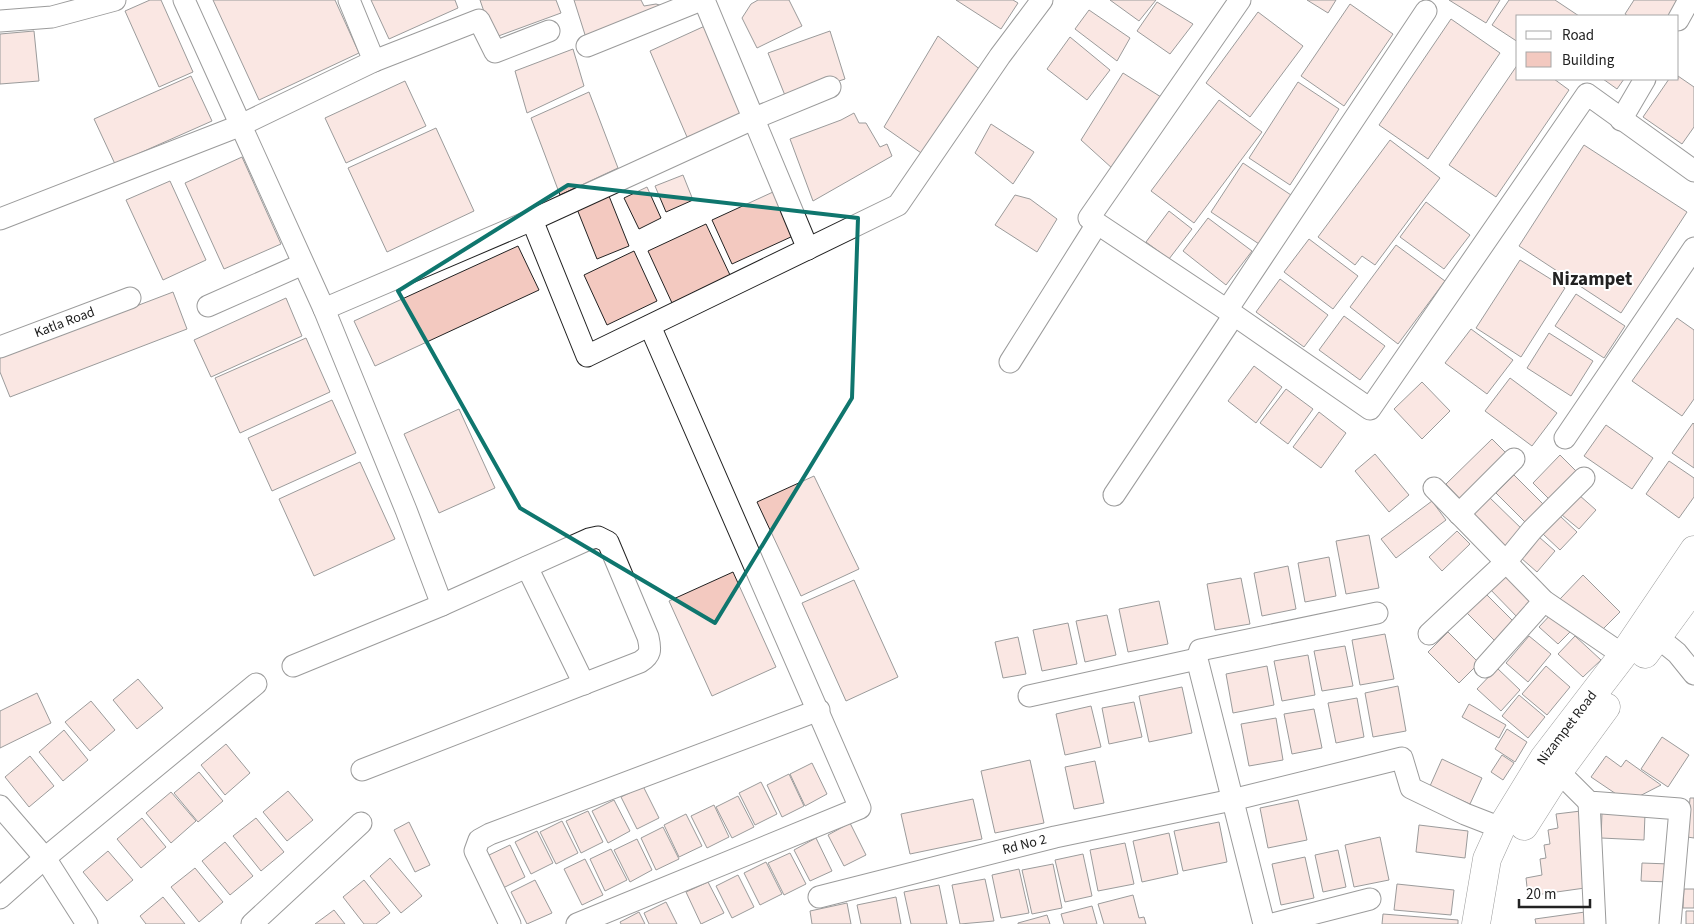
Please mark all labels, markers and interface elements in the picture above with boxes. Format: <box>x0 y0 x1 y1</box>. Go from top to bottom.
legend <box>1516 15 1679 80</box>
text: Road <box>1562 25 1594 46</box>
text: Building <box>1562 50 1615 71</box>
district label: Nizampet <box>1552 266 1632 293</box>
street label: Katla Road <box>31 302 98 343</box>
street label: Nizampet Road <box>1532 687 1602 769</box>
street label: Rd No 2 <box>1000 830 1049 860</box>
scale bar <box>1519 876 1590 908</box>
text: 20 m <box>1526 884 1556 905</box>

